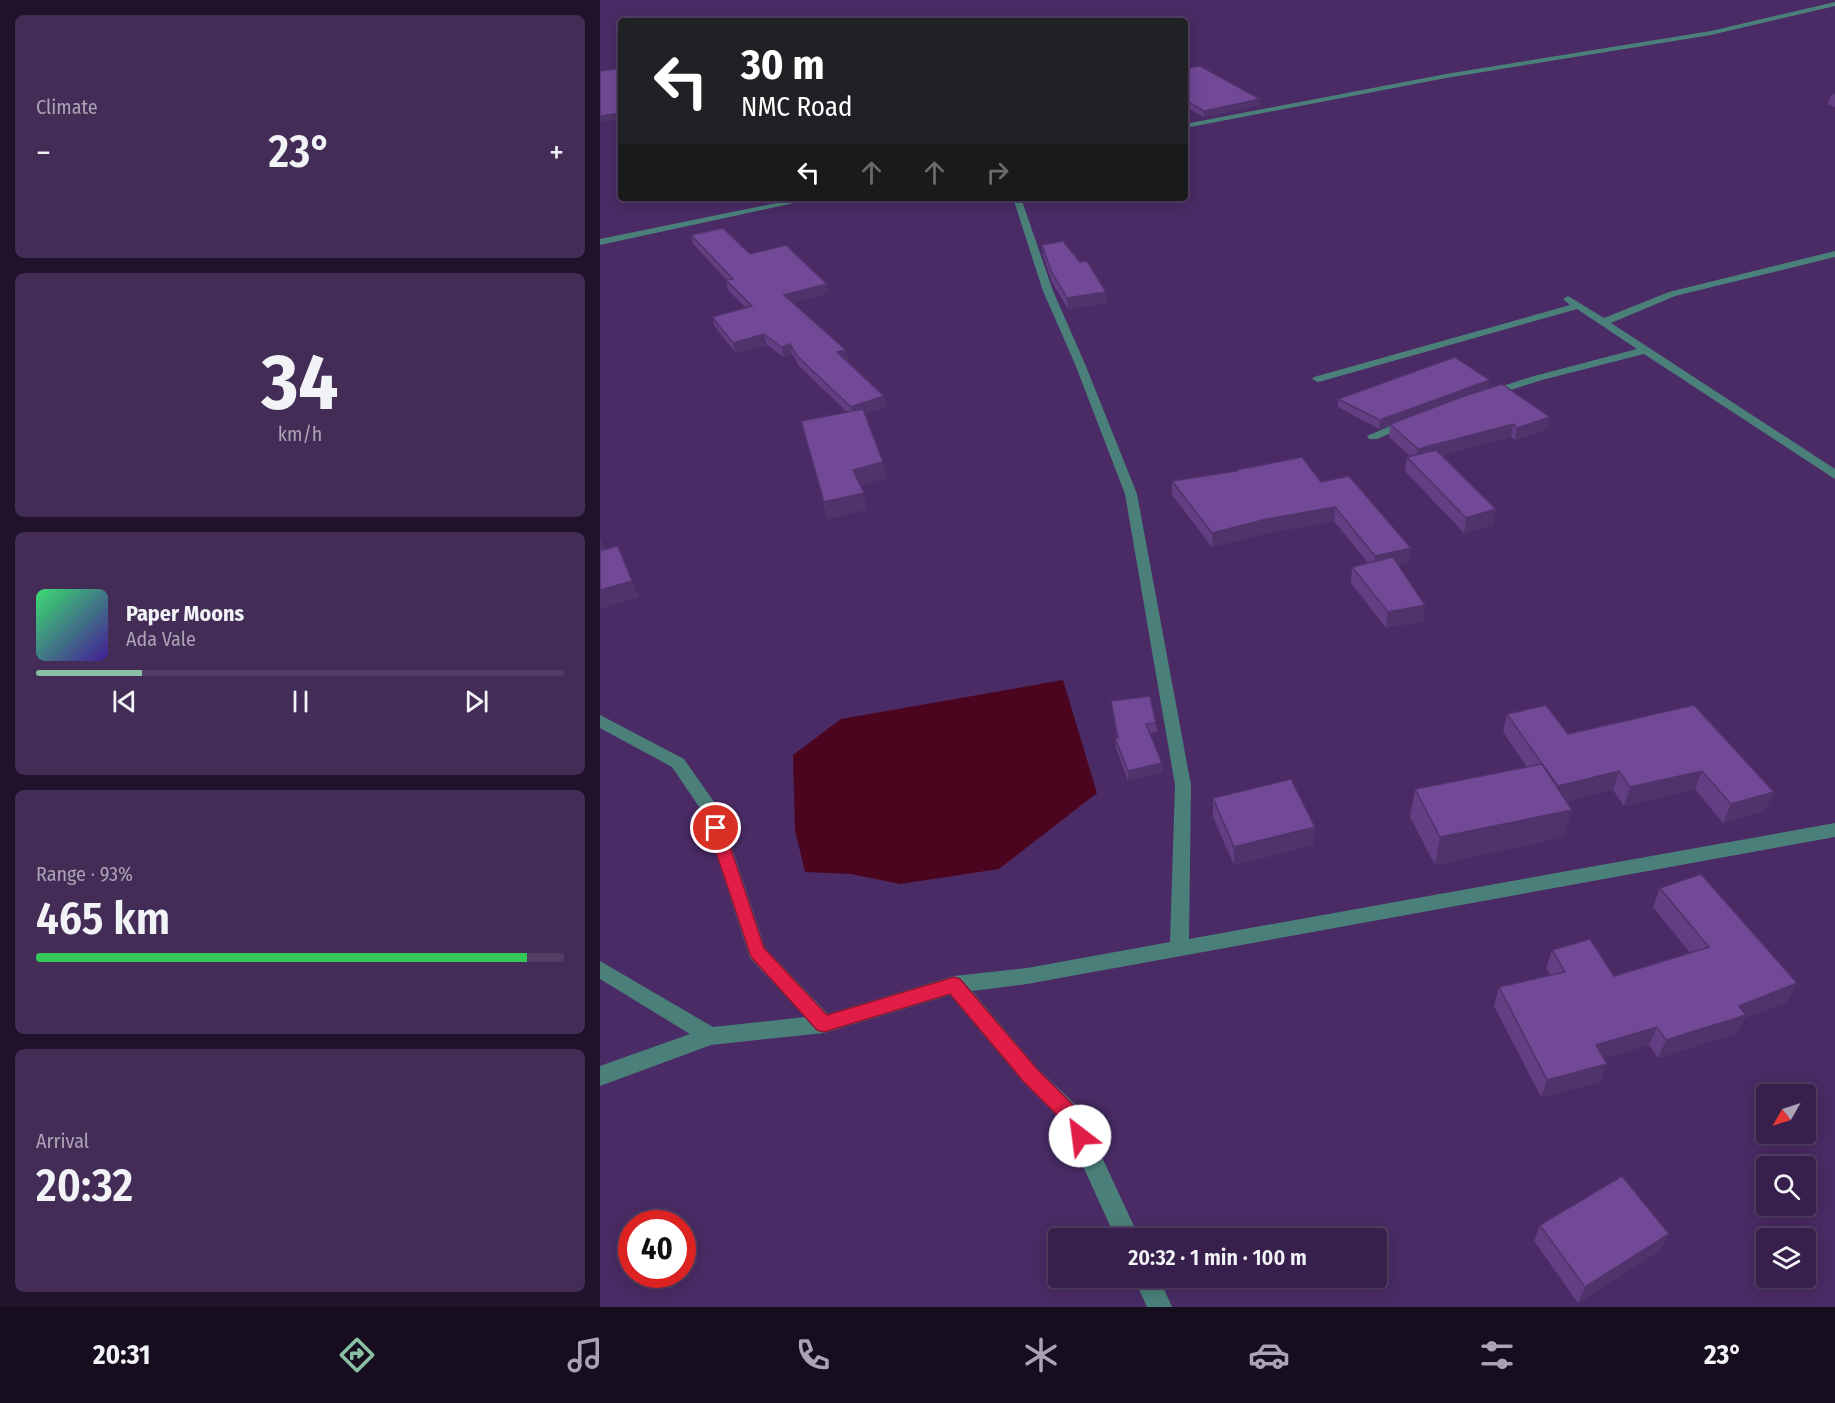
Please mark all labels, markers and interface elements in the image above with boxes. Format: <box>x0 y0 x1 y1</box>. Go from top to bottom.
text: 30 m <box>741 40 825 90</box>
icon: left <box>642 42 720 120</box>
text: NMC Road <box>741 91 852 123</box>
text: Climate <box>36 95 98 119</box>
text: 23° <box>269 125 331 179</box>
text: − <box>36 133 51 173</box>
text: + <box>549 133 564 173</box>
icon: left <box>792 156 825 189</box>
icon: ahead <box>855 156 888 189</box>
icon: ahead <box>918 156 951 189</box>
icon: right <box>981 156 1014 189</box>
text: 34 <box>262 336 338 430</box>
text: km/h <box>278 422 322 446</box>
text: Paper Moons <box>126 600 244 627</box>
text: Ada Vale <box>126 627 196 651</box>
icon: previous <box>108 685 141 718</box>
icon: pause <box>284 685 317 718</box>
icon: next <box>460 685 493 718</box>
pin <box>690 802 741 853</box>
icon: arrive <box>699 811 732 844</box>
text: Range · 93% <box>36 862 133 886</box>
text: 465 km <box>36 892 170 946</box>
north arrow <box>1756 1084 1816 1144</box>
map controls <box>1756 1084 1816 1288</box>
position arrow <box>1048 1104 1112 1168</box>
text: Arrival <box>36 1129 89 1153</box>
button: search <box>1756 1156 1816 1216</box>
text: 20:32 <box>36 1159 133 1213</box>
speed limit sign: 40 <box>618 1210 696 1288</box>
button: layers <box>1756 1228 1816 1288</box>
text: 20:32 · 1 min · 100 m <box>1128 1244 1307 1271</box>
icon: directions <box>336 1334 378 1376</box>
icon: music <box>564 1334 606 1376</box>
icon: phone <box>792 1334 834 1376</box>
icon: climate <box>1020 1334 1062 1376</box>
icon: car <box>1248 1334 1290 1376</box>
icon: filters <box>1476 1334 1518 1376</box>
text: 20:31 <box>93 1339 150 1371</box>
text: 23° <box>1704 1339 1742 1371</box>

